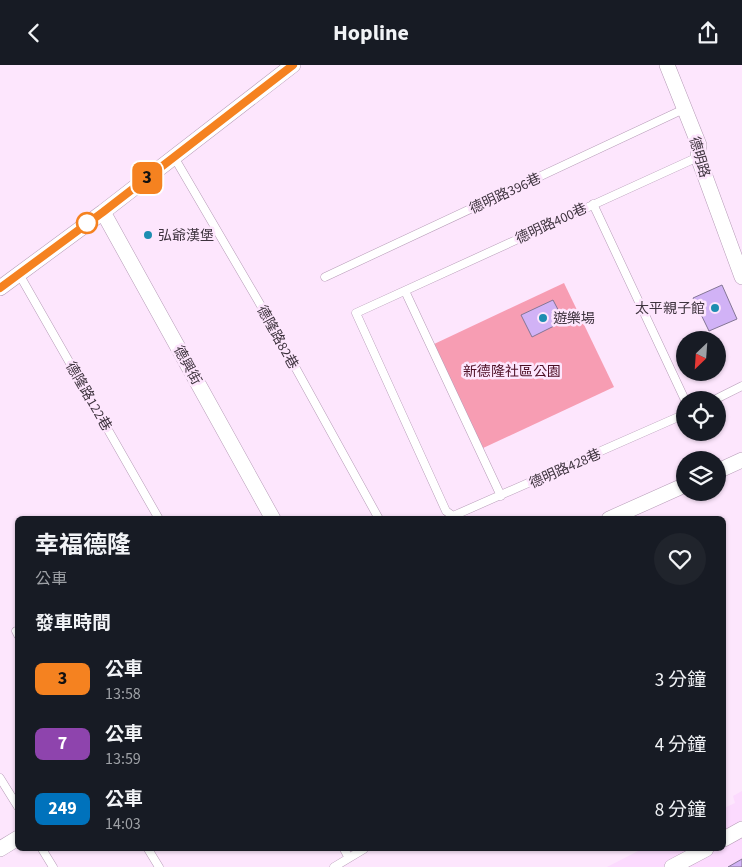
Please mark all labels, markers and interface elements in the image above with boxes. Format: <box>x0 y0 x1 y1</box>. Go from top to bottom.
text: Hopline <box>333 17 409 49</box>
icon: back <box>20 19 48 47</box>
icon: share <box>694 19 722 47</box>
street label: 德明路 <box>684 134 714 180</box>
line badge: 3 <box>131 162 163 194</box>
text: 3 <box>142 165 152 190</box>
street label: 德明路396巷 <box>466 169 544 219</box>
street label: 德明路400巷 <box>512 199 590 249</box>
unlabelled marker <box>76 212 98 234</box>
place label: 弘爺漢堡 <box>158 226 214 246</box>
marker: 弘爺漢堡 <box>142 229 154 241</box>
place label: 太平親子館 <box>635 299 705 319</box>
street label: 德隆路82巷 <box>251 302 303 373</box>
marker: 太平親子館 <box>709 302 721 314</box>
place label: 遊樂場 <box>553 309 595 329</box>
marker: 遊樂場 <box>537 312 549 324</box>
north arrow <box>676 331 726 381</box>
map controls <box>676 331 726 501</box>
street label: 德興街 <box>168 342 206 389</box>
street label: 德隆路122巷 <box>60 358 116 435</box>
park label: 新德隆社區公園 <box>463 362 561 382</box>
button: locate <box>676 391 726 441</box>
street label: 德明路428巷 <box>526 444 605 494</box>
button: layers <box>676 451 726 501</box>
text: 幸福德隆 <box>35 528 131 563</box>
button: heart <box>654 533 706 585</box>
text: 公車 <box>35 568 67 590</box>
text: 發車時間 <box>35 610 111 637</box>
text: 公車 <box>105 656 143 683</box>
text: 3 <box>58 666 67 691</box>
text: 3 分鐘 <box>655 667 706 694</box>
text: 13:58 <box>105 683 141 705</box>
text: 公車 <box>105 721 143 748</box>
text: 7 <box>58 731 67 756</box>
text: 4 分鐘 <box>655 732 706 759</box>
text: 13:59 <box>105 748 141 770</box>
text: 公車 <box>105 786 143 813</box>
text: 249 <box>48 796 77 821</box>
text: 8 分鐘 <box>655 797 706 824</box>
text: 14:03 <box>105 813 141 835</box>

